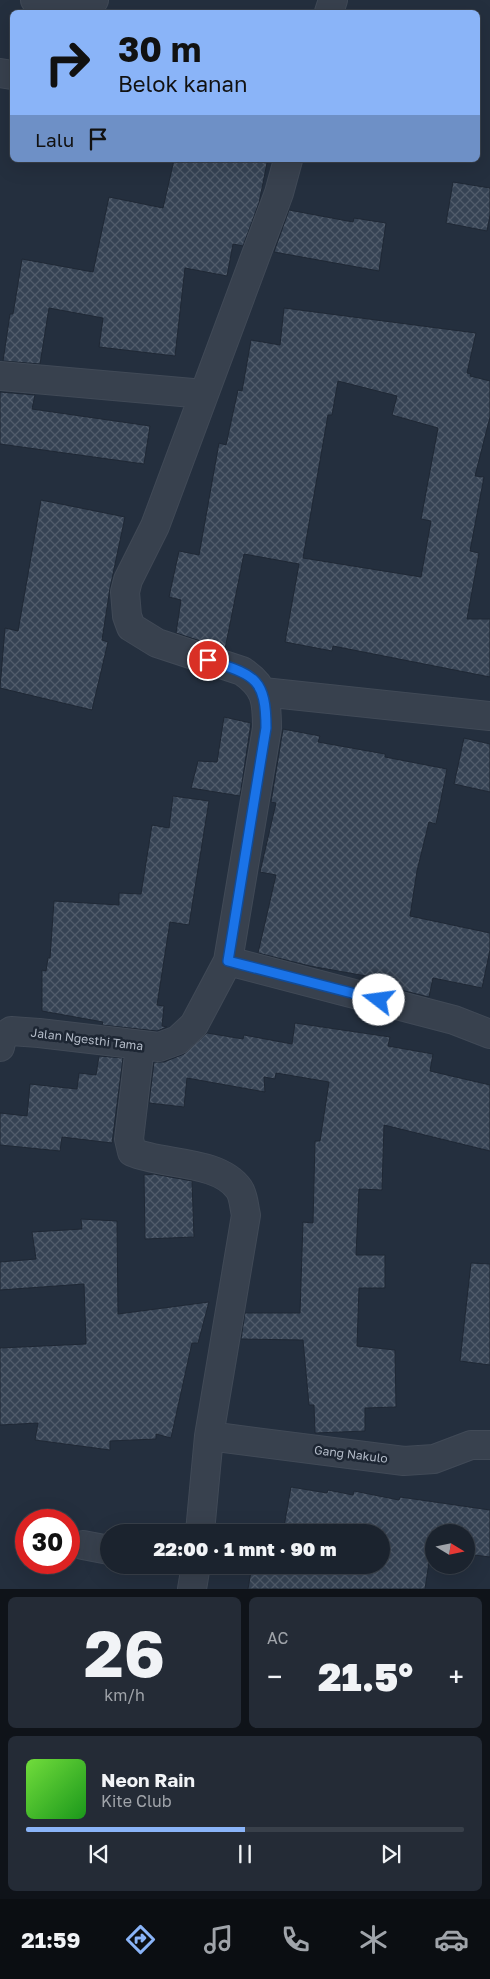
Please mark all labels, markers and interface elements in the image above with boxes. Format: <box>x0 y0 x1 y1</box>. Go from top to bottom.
text: 30 m <box>118 28 201 70</box>
icon: right <box>35 30 100 95</box>
text: Belok kanan <box>118 70 248 97</box>
icon: arrive <box>84 125 112 153</box>
text: Lalu <box>35 128 74 151</box>
pin <box>187 639 229 681</box>
icon: arrive <box>194 646 222 674</box>
position arrow <box>352 973 404 1025</box>
street label: Jalan Ngesthi Tama <box>30 1025 144 1053</box>
street label: Gang Nakulo <box>313 1442 389 1466</box>
speed limit sign: 30 <box>15 1509 80 1574</box>
north arrow <box>425 1524 475 1574</box>
map controls <box>425 1524 475 1574</box>
text: 22:00 · 1 mnt · 90 m <box>153 1537 337 1560</box>
text: 26 <box>84 1613 165 1691</box>
text: AC <box>267 1628 288 1648</box>
text: 21.5° <box>318 1654 413 1699</box>
text: − <box>267 1660 282 1693</box>
text: + <box>449 1660 464 1693</box>
text: km/h <box>104 1685 145 1705</box>
text: Neon Rain <box>101 1768 195 1791</box>
text: Kite Club <box>101 1791 172 1811</box>
icon: previous <box>85 1840 113 1868</box>
icon: pause <box>231 1840 259 1868</box>
icon: next <box>377 1840 405 1868</box>
icon: directions <box>123 1922 158 1957</box>
icon: music <box>201 1922 236 1957</box>
icon: phone <box>278 1922 313 1957</box>
icon: climate <box>356 1922 391 1957</box>
icon: car <box>434 1922 469 1957</box>
text: 21:59 <box>21 1926 81 1953</box>

